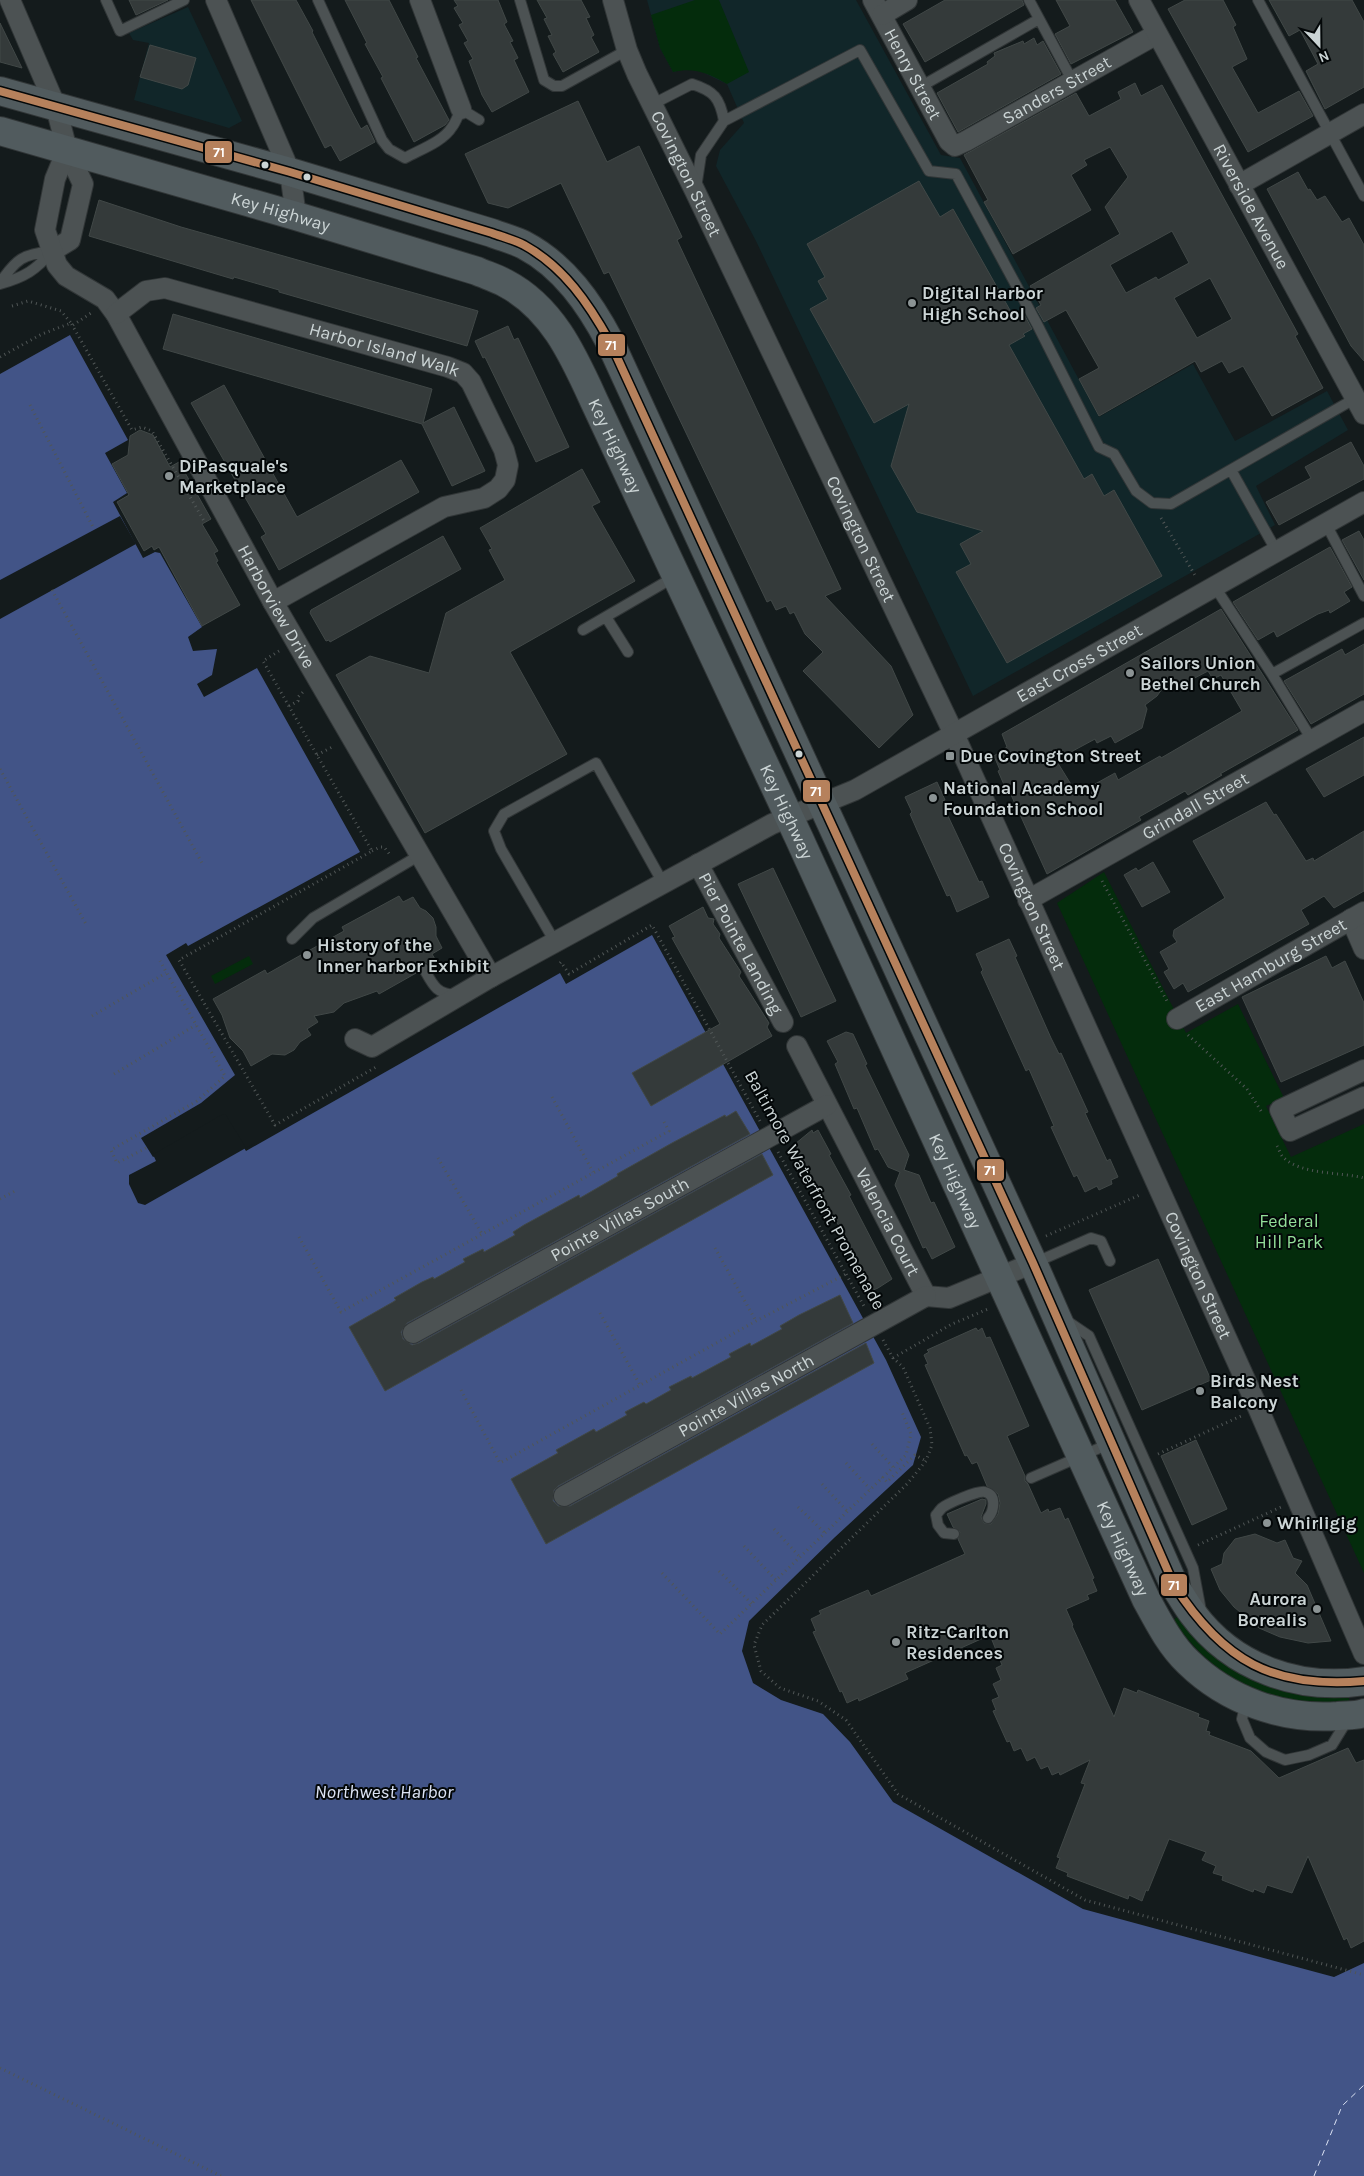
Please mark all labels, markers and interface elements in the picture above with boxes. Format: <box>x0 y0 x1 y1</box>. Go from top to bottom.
north arrow <box>1294 20 1344 70</box>
street label: Henry Street <box>879 24 947 124</box>
text: N <box>1316 47 1332 66</box>
street label: Sanders Street <box>998 51 1115 129</box>
street label: Covington Street <box>646 107 726 240</box>
line badge: 71 <box>204 140 233 164</box>
street label: Riverside Avenue <box>1208 140 1294 273</box>
text: 71 <box>213 144 225 161</box>
unlabelled marker <box>260 160 270 170</box>
unlabelled marker <box>302 172 312 182</box>
street label: Key Highway <box>228 187 334 237</box>
place label: Digital Harbor High School <box>922 282 1043 325</box>
marker: Digital Harbor High School <box>906 297 918 309</box>
street label: Harbor Island Walk <box>307 318 463 382</box>
line badge: 71 <box>597 333 626 357</box>
text: 71 <box>605 337 617 354</box>
street label: Key Highway <box>583 395 647 498</box>
place label: DiPasquale's Marketplace <box>179 455 288 498</box>
marker: DiPasquale's Marketplace <box>163 470 175 482</box>
street label: Covington Street <box>821 472 901 606</box>
street label: Harborview Drive <box>233 541 320 672</box>
street label: East Cross Street <box>1012 619 1146 707</box>
place label: Sailors Union Bethel Church <box>1140 652 1261 695</box>
marker: Sailors Union Bethel Church <box>1124 667 1136 679</box>
place label: Due Covington Street <box>960 745 1141 767</box>
unlabelled marker <box>794 749 804 759</box>
marker: Due Covington Street <box>944 750 956 762</box>
street label: Key Highway <box>755 760 818 863</box>
street label: Grindall Street <box>1138 767 1253 845</box>
place label: National Academy Foundation School <box>943 777 1104 820</box>
line badge: 71 <box>802 779 831 803</box>
text: 71 <box>810 783 822 800</box>
marker: National Academy Foundation School <box>927 792 939 804</box>
street label: Covington Street <box>993 839 1070 974</box>
street label: Pier Pointe Landing <box>694 868 788 1018</box>
street label: East Hamburg Street <box>1191 913 1351 1017</box>
place label: History of the Inner harbor Exhibit <box>317 934 489 977</box>
marker: History of the Inner harbor Exhibit <box>301 949 313 961</box>
street label: Baltimore Waterfront Promenade <box>740 1066 890 1314</box>
street label: Key Highway <box>924 1130 987 1233</box>
line badge: 71 <box>976 1158 1005 1182</box>
text: 71 <box>984 1162 996 1179</box>
street label: Valencia Court <box>851 1164 925 1280</box>
street label: Pointe Villas South <box>547 1172 693 1266</box>
street label: Covington Street <box>1160 1208 1237 1343</box>
park label: Federal Hill Park <box>1255 1210 1323 1253</box>
street label: Pointe Villas North <box>674 1349 818 1442</box>
place label: Birds Nest Balcony <box>1210 1370 1299 1413</box>
marker: Birds Nest Balcony <box>1194 1385 1206 1397</box>
street label: Key Highway <box>1092 1497 1155 1600</box>
place label: Whirligig <box>1277 1512 1357 1534</box>
marker: Whirligig <box>1261 1517 1273 1529</box>
line badge: 71 <box>1160 1573 1188 1597</box>
text: 71 <box>1168 1577 1180 1594</box>
place label: Aurora Borealis <box>1237 1588 1307 1631</box>
marker: Aurora Borealis <box>1311 1603 1323 1615</box>
place label: Ritz-Carlton Residences <box>906 1621 1009 1664</box>
marker: Ritz-Carlton Residences <box>890 1636 902 1648</box>
water label: Northwest Harbor <box>315 1781 455 1803</box>

